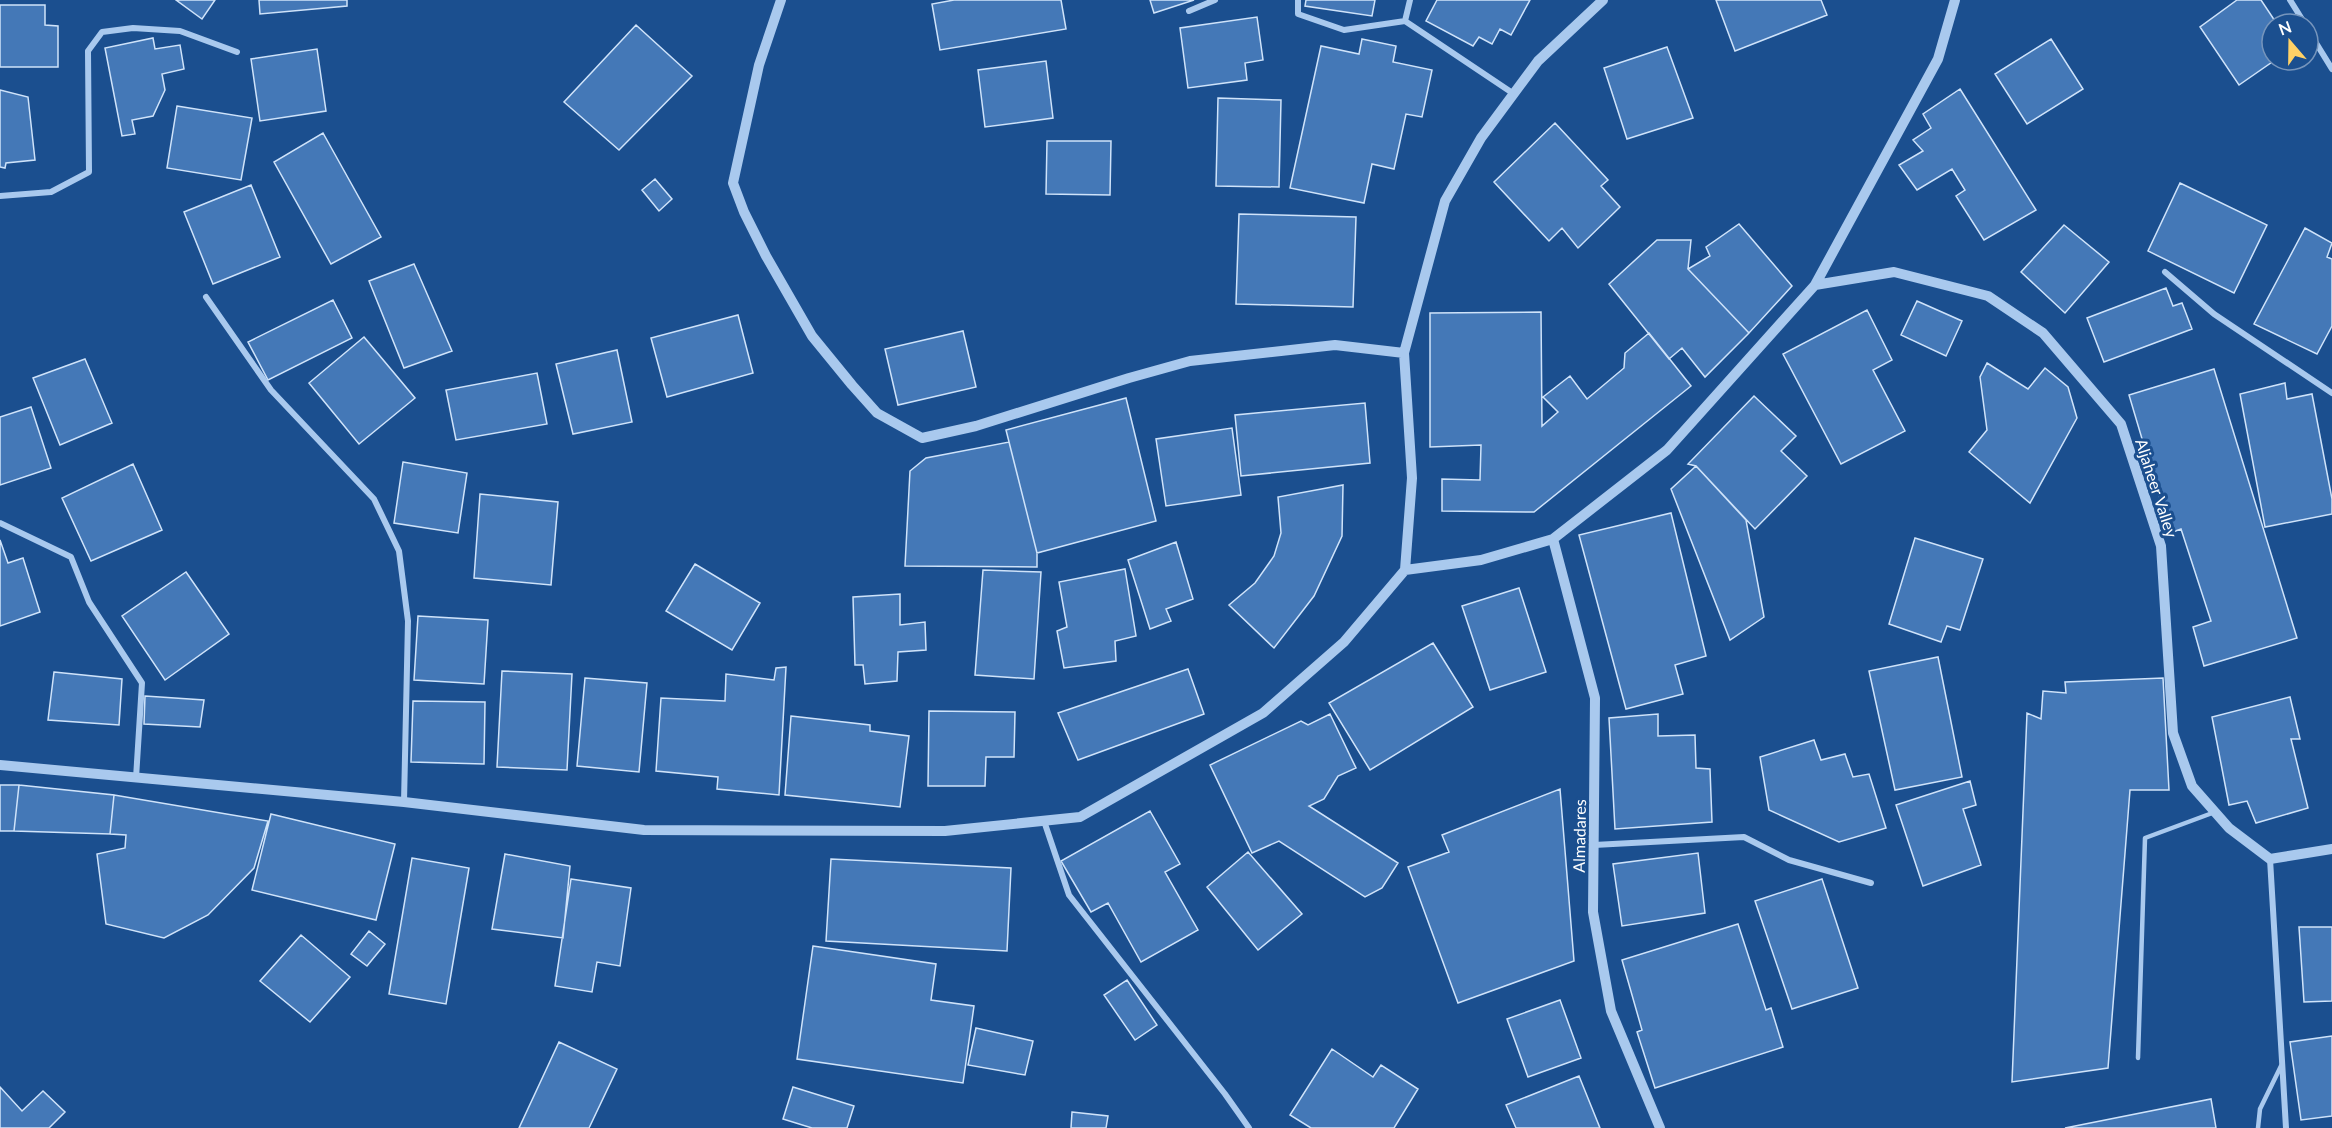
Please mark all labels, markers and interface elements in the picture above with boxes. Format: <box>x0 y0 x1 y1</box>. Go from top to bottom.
north arrow <box>2260 12 2320 72</box>
text: N <box>2276 16 2294 38</box>
street label: Aljaheer Valley <box>2132 436 2182 541</box>
street label: Almadares <box>1569 799 1589 873</box>

